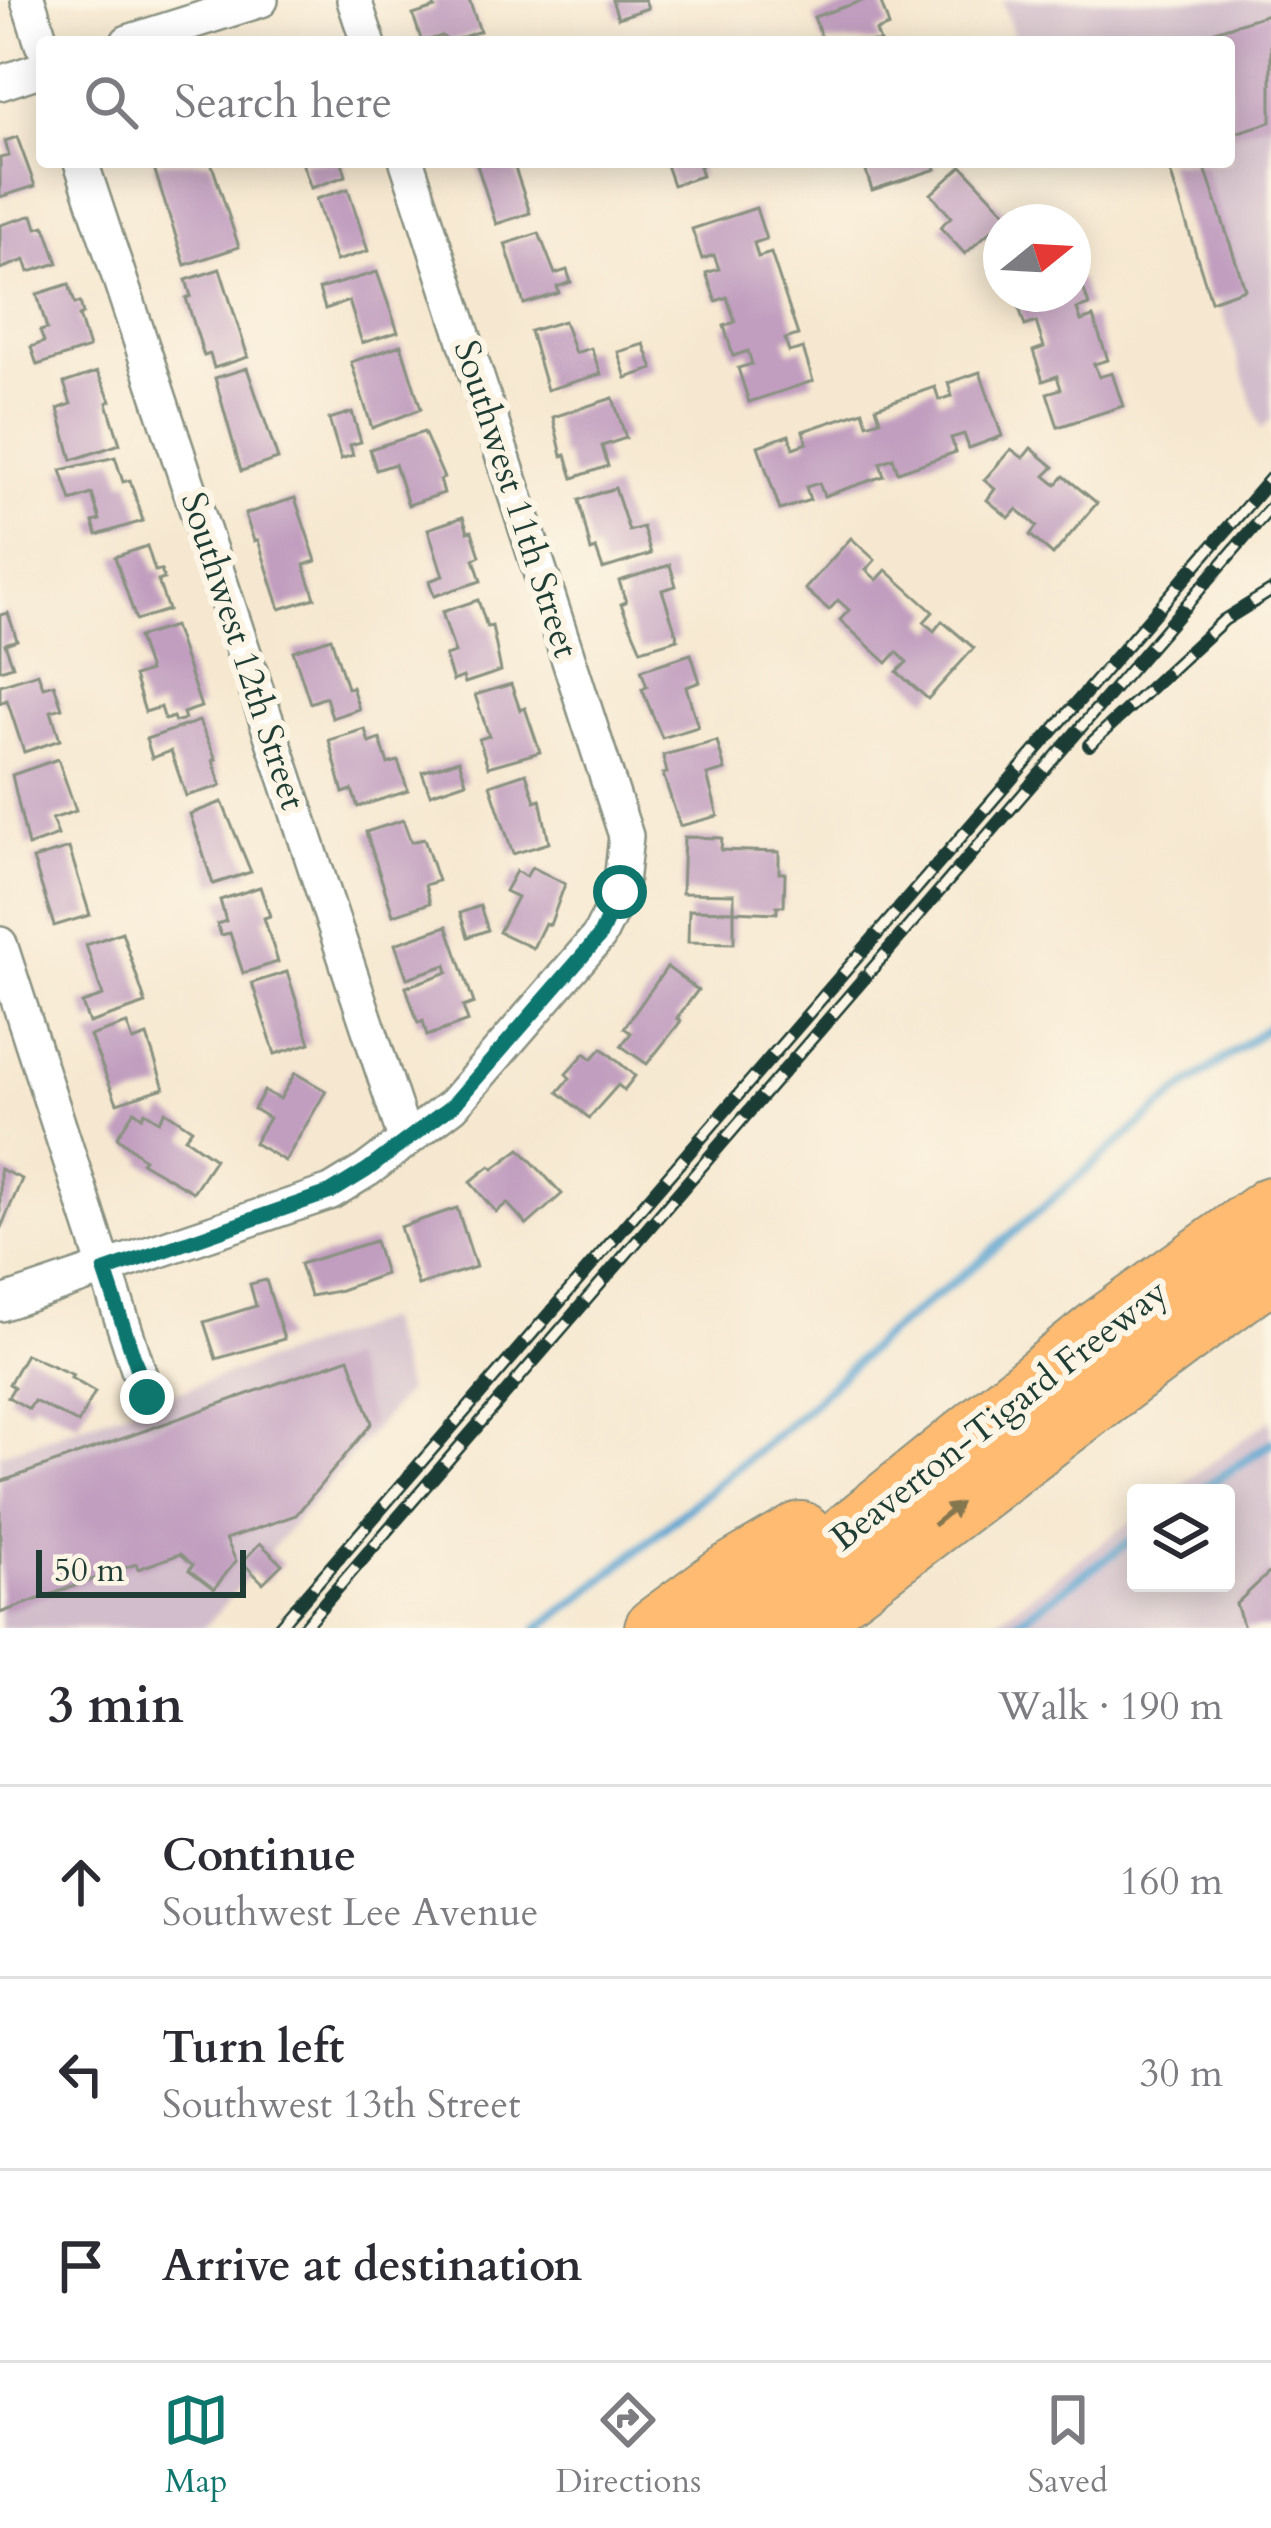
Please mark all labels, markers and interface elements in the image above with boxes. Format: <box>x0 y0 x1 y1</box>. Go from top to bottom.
search box <box>36 36 1235 168</box>
icon: search <box>78 69 144 135</box>
text: Search here <box>174 72 392 133</box>
north arrow <box>983 204 1091 312</box>
street label: Southwest 11th Street <box>442 334 590 664</box>
street label: Southwest 12th Street <box>169 486 317 816</box>
route start <box>593 865 647 919</box>
street label: Beaverton-Tigard Freeway <box>820 1268 1178 1562</box>
route end <box>120 1370 174 1424</box>
map controls <box>1127 1484 1235 1592</box>
button: layers <box>1127 1484 1235 1592</box>
one-way arrow <box>932 1501 963 1527</box>
scale bar <box>36 1544 246 1597</box>
text: 50 m <box>54 1548 125 1593</box>
text: 3 min <box>48 1671 184 1741</box>
text: Walk · 190 m <box>998 1680 1223 1733</box>
text: Continue <box>162 1825 356 1886</box>
icon: ahead <box>48 1849 114 1915</box>
text: 160 m <box>1120 1855 1223 1908</box>
text: Southwest Lee Avenue <box>162 1886 539 1939</box>
text: Turn left <box>162 2017 344 2078</box>
icon: left <box>48 2041 114 2107</box>
text: 30 m <box>1140 2047 1223 2100</box>
text: Southwest 13th Street <box>162 2078 521 2131</box>
icon: arrive <box>48 2233 114 2299</box>
text: Arrive at destination <box>162 2235 582 2296</box>
tab: Map <box>163 2387 229 2504</box>
tab: Directions <box>556 2387 701 2504</box>
tab: Saved <box>1028 2387 1108 2504</box>

